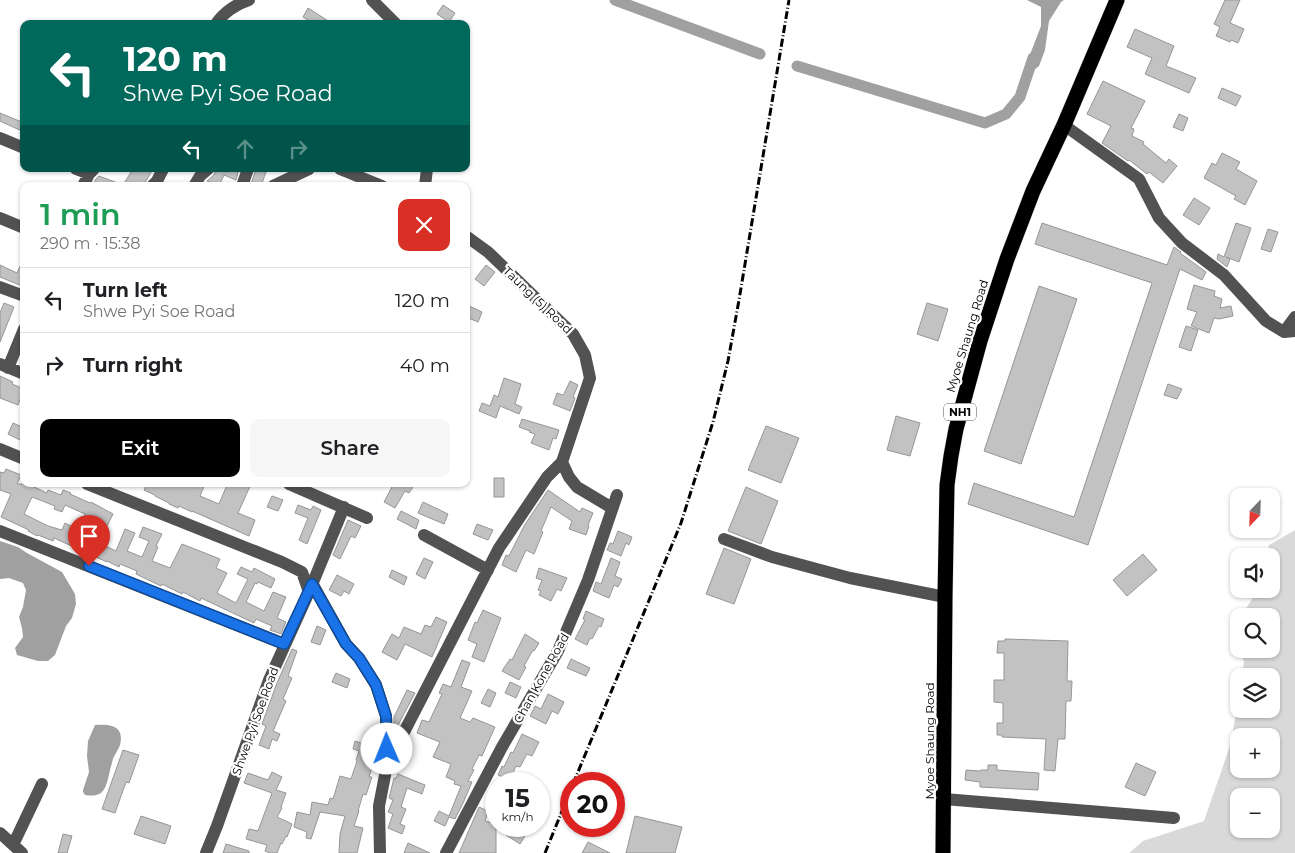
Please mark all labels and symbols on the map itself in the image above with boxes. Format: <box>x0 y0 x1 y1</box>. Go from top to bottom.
street label: Taung (5) Road <box>500 263 576 337</box>
street label: Myoe Shaung Road <box>943 278 991 394</box>
road number: NH1 <box>944 404 976 421</box>
north arrow <box>1230 488 1280 538</box>
pin <box>68 515 110 566</box>
street label: Chan Kone Road <box>510 630 572 726</box>
street label: Shwe Pyi Soe Road <box>228 665 282 777</box>
street label: Myoe Shaung Road <box>922 682 937 800</box>
position arrow <box>360 722 412 774</box>
speed limit sign: 20 <box>560 772 625 837</box>

